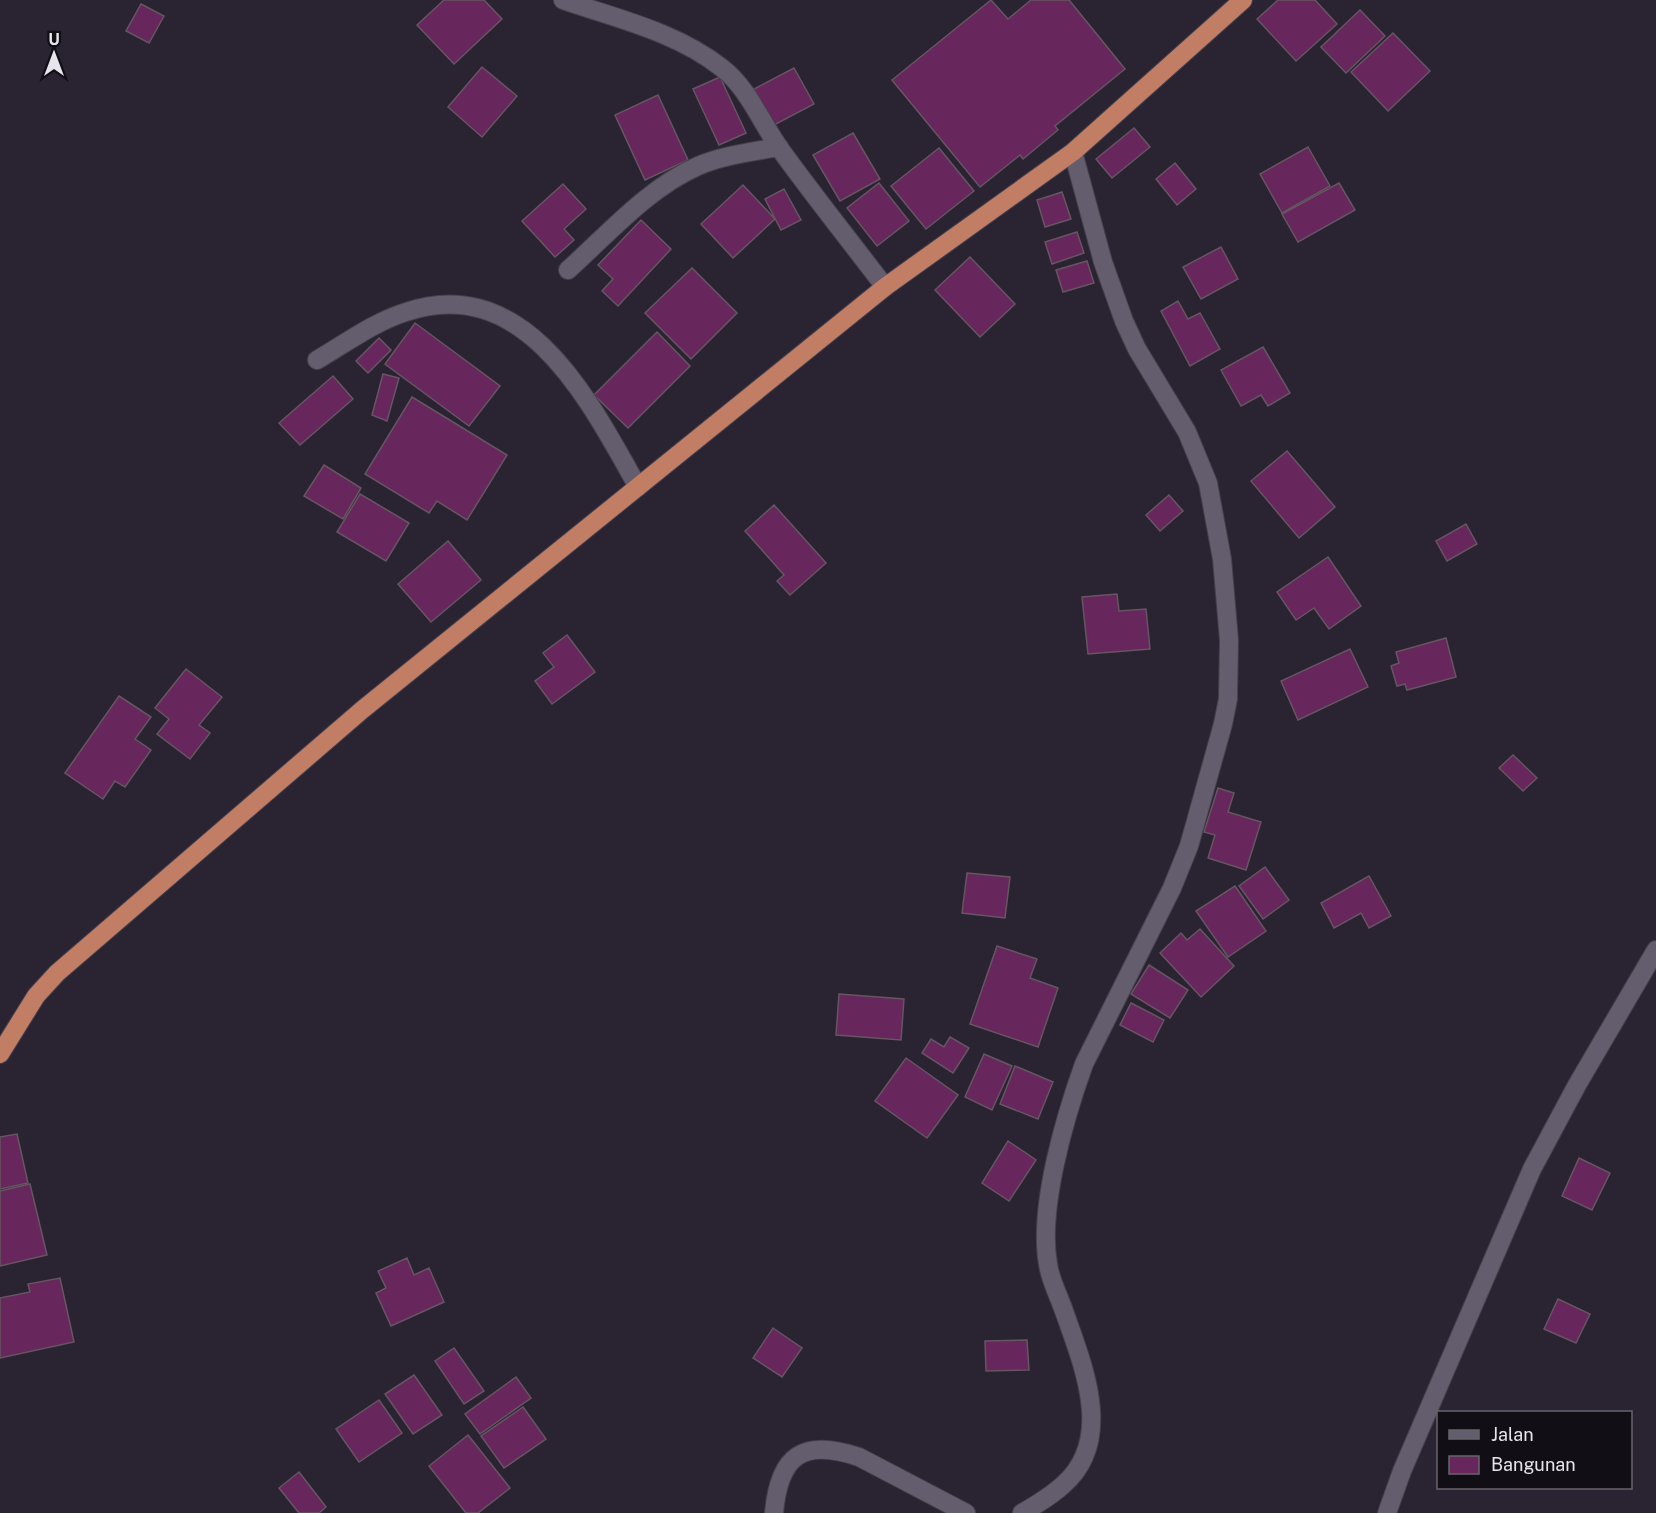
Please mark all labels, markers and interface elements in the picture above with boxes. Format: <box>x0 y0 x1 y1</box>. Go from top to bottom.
north arrow <box>24 24 84 84</box>
text: U <box>48 30 60 49</box>
legend <box>1437 1411 1632 1489</box>
text: Jalan <box>1491 1424 1534 1445</box>
text: Bangunan <box>1491 1454 1576 1475</box>

